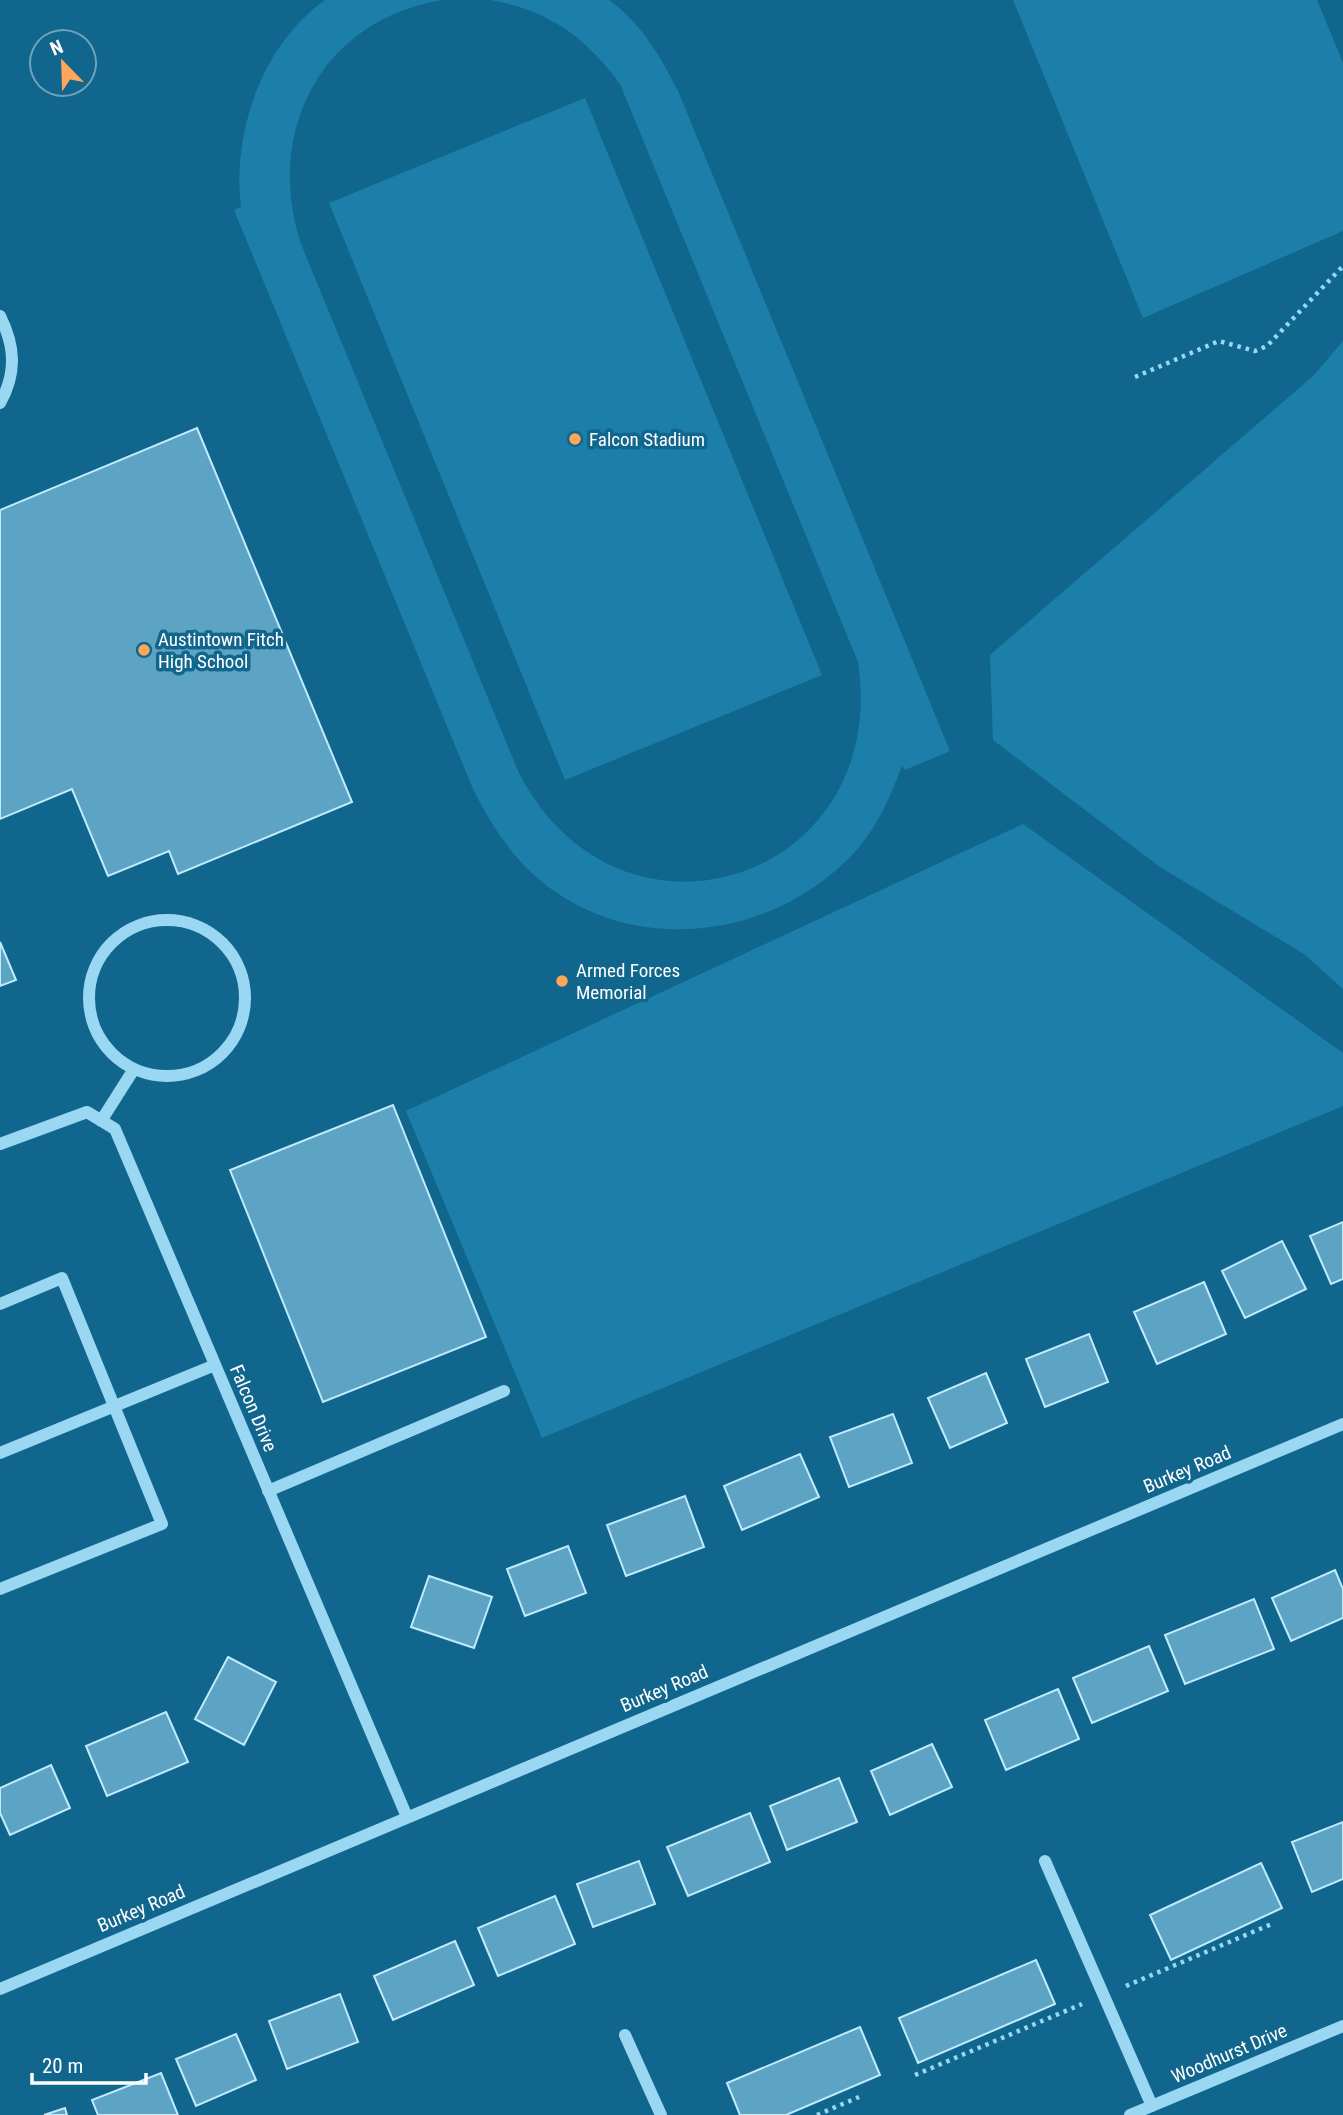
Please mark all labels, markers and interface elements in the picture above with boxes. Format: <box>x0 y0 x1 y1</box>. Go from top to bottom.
north arrow <box>28 28 98 98</box>
text: N <box>47 35 66 61</box>
place label: Falcon Stadium <box>589 428 705 451</box>
marker: Falcon Stadium <box>567 431 583 447</box>
place label: Austintown Fitch High School <box>158 628 284 673</box>
marker: Austintown Fitch High School <box>136 642 152 658</box>
place label: Armed Forces Memorial <box>576 959 680 1004</box>
marker: Armed Forces Memorial <box>554 973 570 989</box>
street label: Falcon Drive <box>225 1361 282 1455</box>
street label: Burkey Road <box>1140 1441 1234 1498</box>
street label: Burkey Road <box>617 1660 711 1717</box>
street label: Burkey Road <box>94 1880 188 1937</box>
street label: Woodhurst Drive <box>1168 2019 1291 2088</box>
scale bar <box>32 2042 145 2086</box>
text: 20 m <box>42 2054 83 2078</box>

